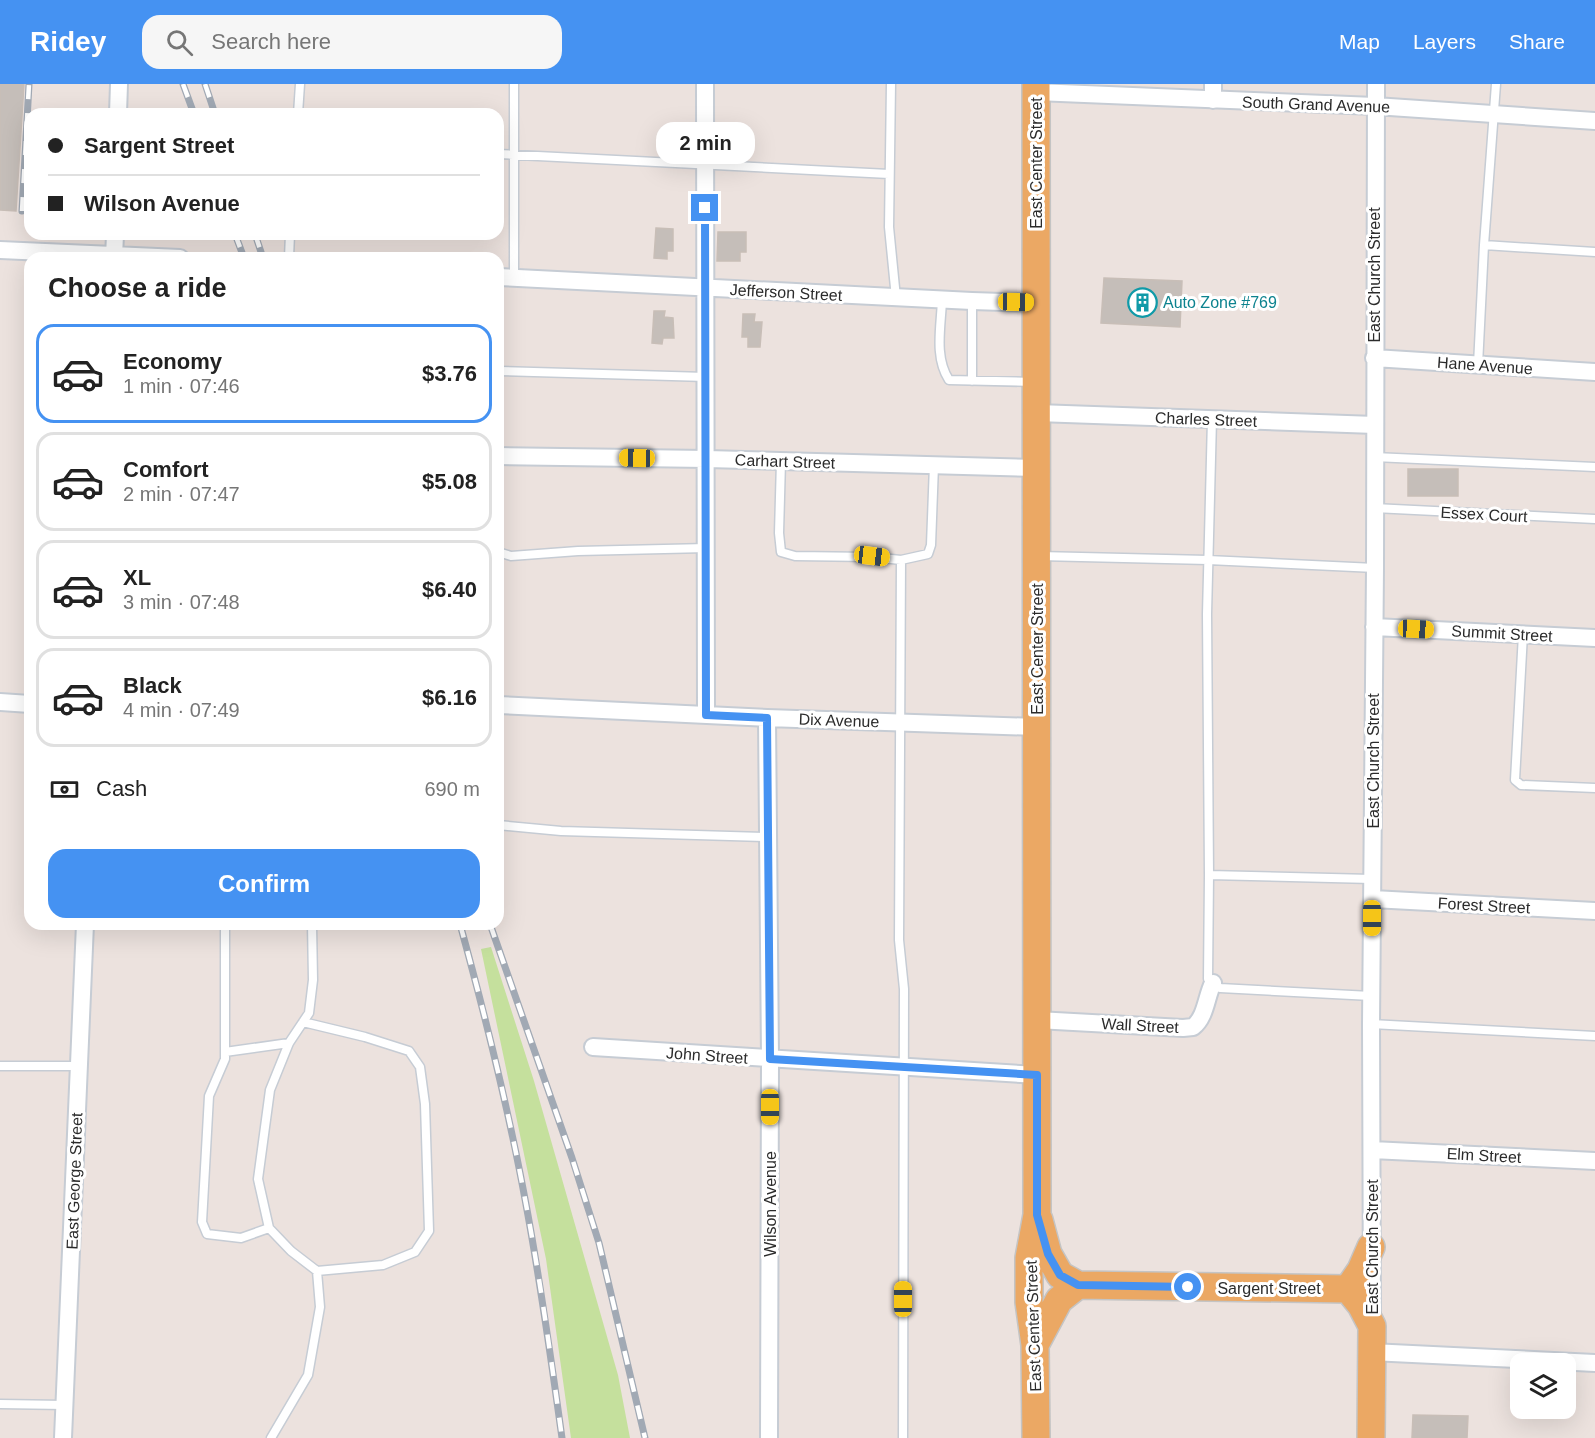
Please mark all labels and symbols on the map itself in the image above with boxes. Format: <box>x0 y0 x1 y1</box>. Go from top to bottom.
street label: South Grand Avenue <box>1242 93 1390 116</box>
street label: East Center Street <box>1028 97 1045 229</box>
callout: 2 min <box>656 121 754 163</box>
route end <box>691 194 718 221</box>
street label: East Church Street <box>1366 207 1383 343</box>
street label: Jefferson Street <box>729 281 843 304</box>
building icon: Auto Zone #769 <box>1126 286 1158 318</box>
car <box>998 293 1034 311</box>
place label: Auto Zone #769 <box>1163 294 1277 311</box>
street label: Hane Avenue <box>1437 354 1533 377</box>
street label: Charles Street <box>1155 409 1258 430</box>
car <box>619 449 655 467</box>
street label: Carhart Street <box>734 451 836 472</box>
street label: Essex Court <box>1440 504 1528 525</box>
car <box>853 545 891 567</box>
street label: East Center Street <box>1029 583 1046 715</box>
car <box>1398 619 1434 639</box>
street label: Summit Street <box>1451 622 1554 645</box>
street label: East Church Street <box>1365 693 1382 829</box>
street label: Dix Avenue <box>798 711 880 730</box>
street label: Forest Street <box>1437 895 1531 916</box>
car <box>1363 900 1381 936</box>
street label: Wall Street <box>1101 1015 1180 1036</box>
street label: John Street <box>666 1044 749 1067</box>
car <box>761 1089 779 1125</box>
street label: East George Street <box>64 1112 85 1250</box>
street label: Elm Street <box>1446 1145 1522 1166</box>
street label: Wilson Avenue <box>762 1151 779 1257</box>
street label: East Church Street <box>1364 1179 1381 1315</box>
street label: East Center Street <box>1023 1259 1044 1392</box>
route start <box>1174 1273 1201 1300</box>
street label: Sargent Street <box>1217 1280 1321 1297</box>
car <box>894 1281 912 1317</box>

